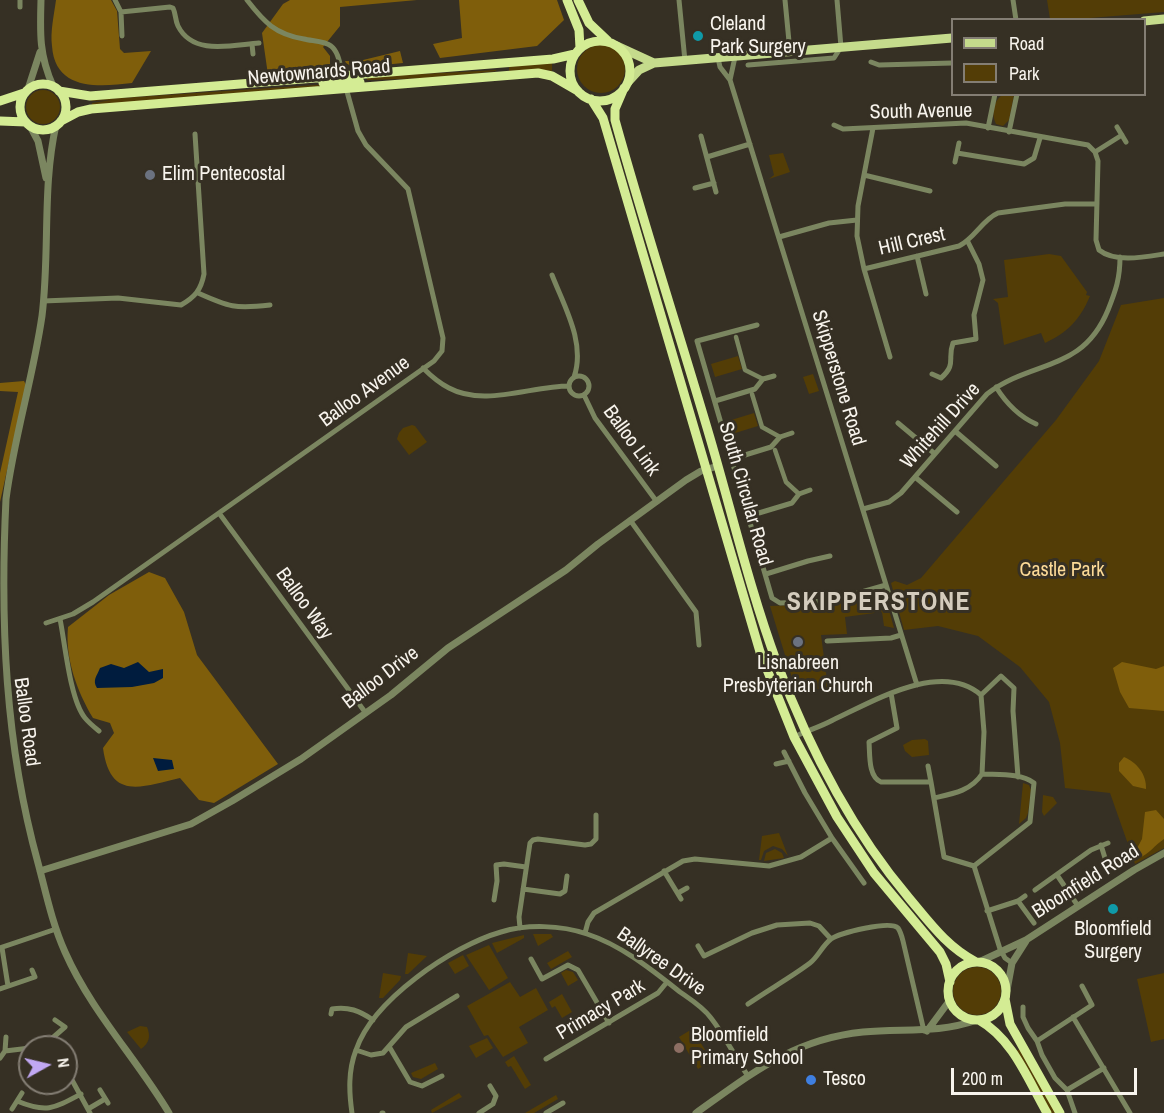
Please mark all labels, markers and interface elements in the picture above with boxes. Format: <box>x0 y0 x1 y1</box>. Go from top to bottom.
place label: Cleland Park Surgery <box>710 13 806 60</box>
legend <box>951 18 1146 96</box>
marker: Cleland Park Surgery <box>691 29 705 43</box>
text: Road <box>1009 31 1044 56</box>
street label: Newtownards Road <box>247 55 391 91</box>
text: Park <box>1009 61 1039 86</box>
street label: South Avenue <box>869 99 973 125</box>
place label: Elim Pentecostal <box>162 163 285 187</box>
marker: Elim Pentecostal <box>143 168 157 182</box>
street label: Hill Crest <box>876 223 948 261</box>
street label: Skipperstone Road <box>806 307 870 449</box>
street label: Balloo Avenue <box>315 351 415 433</box>
street label: Whitehill Drive <box>896 378 986 474</box>
street label: Balloo Link <box>597 401 665 481</box>
street label: South Circular Road <box>713 419 777 569</box>
park label: Castle Park <box>1020 559 1104 583</box>
street label: Balloo Way <box>270 564 338 644</box>
district label: SKIPPERSTONE <box>787 587 971 619</box>
marker: Lisnabreen Presbyterian Church <box>791 635 805 649</box>
street label: Balloo Drive <box>338 642 424 714</box>
place label: Lisnabreen Presbyterian Church <box>723 652 873 699</box>
street label: Balloo Road <box>8 676 44 768</box>
street label: Bloomfield Road <box>1028 840 1144 924</box>
marker: Bloomfield Surgery <box>1106 902 1120 916</box>
place label: Bloomfield Surgery <box>1074 918 1152 965</box>
street label: Ballyree Drive <box>612 923 710 1001</box>
street label: Primacy Park <box>553 974 649 1046</box>
place label: Bloomfield Primary School <box>691 1024 803 1071</box>
north arrow <box>18 1035 78 1095</box>
marker: Bloomfield Primary School <box>672 1041 686 1055</box>
scale bar <box>954 1056 1140 1094</box>
text: N <box>52 1057 75 1069</box>
text: 200 m <box>962 1066 1003 1091</box>
place label: Tesco <box>823 1068 866 1092</box>
marker: Tesco <box>804 1073 818 1087</box>

